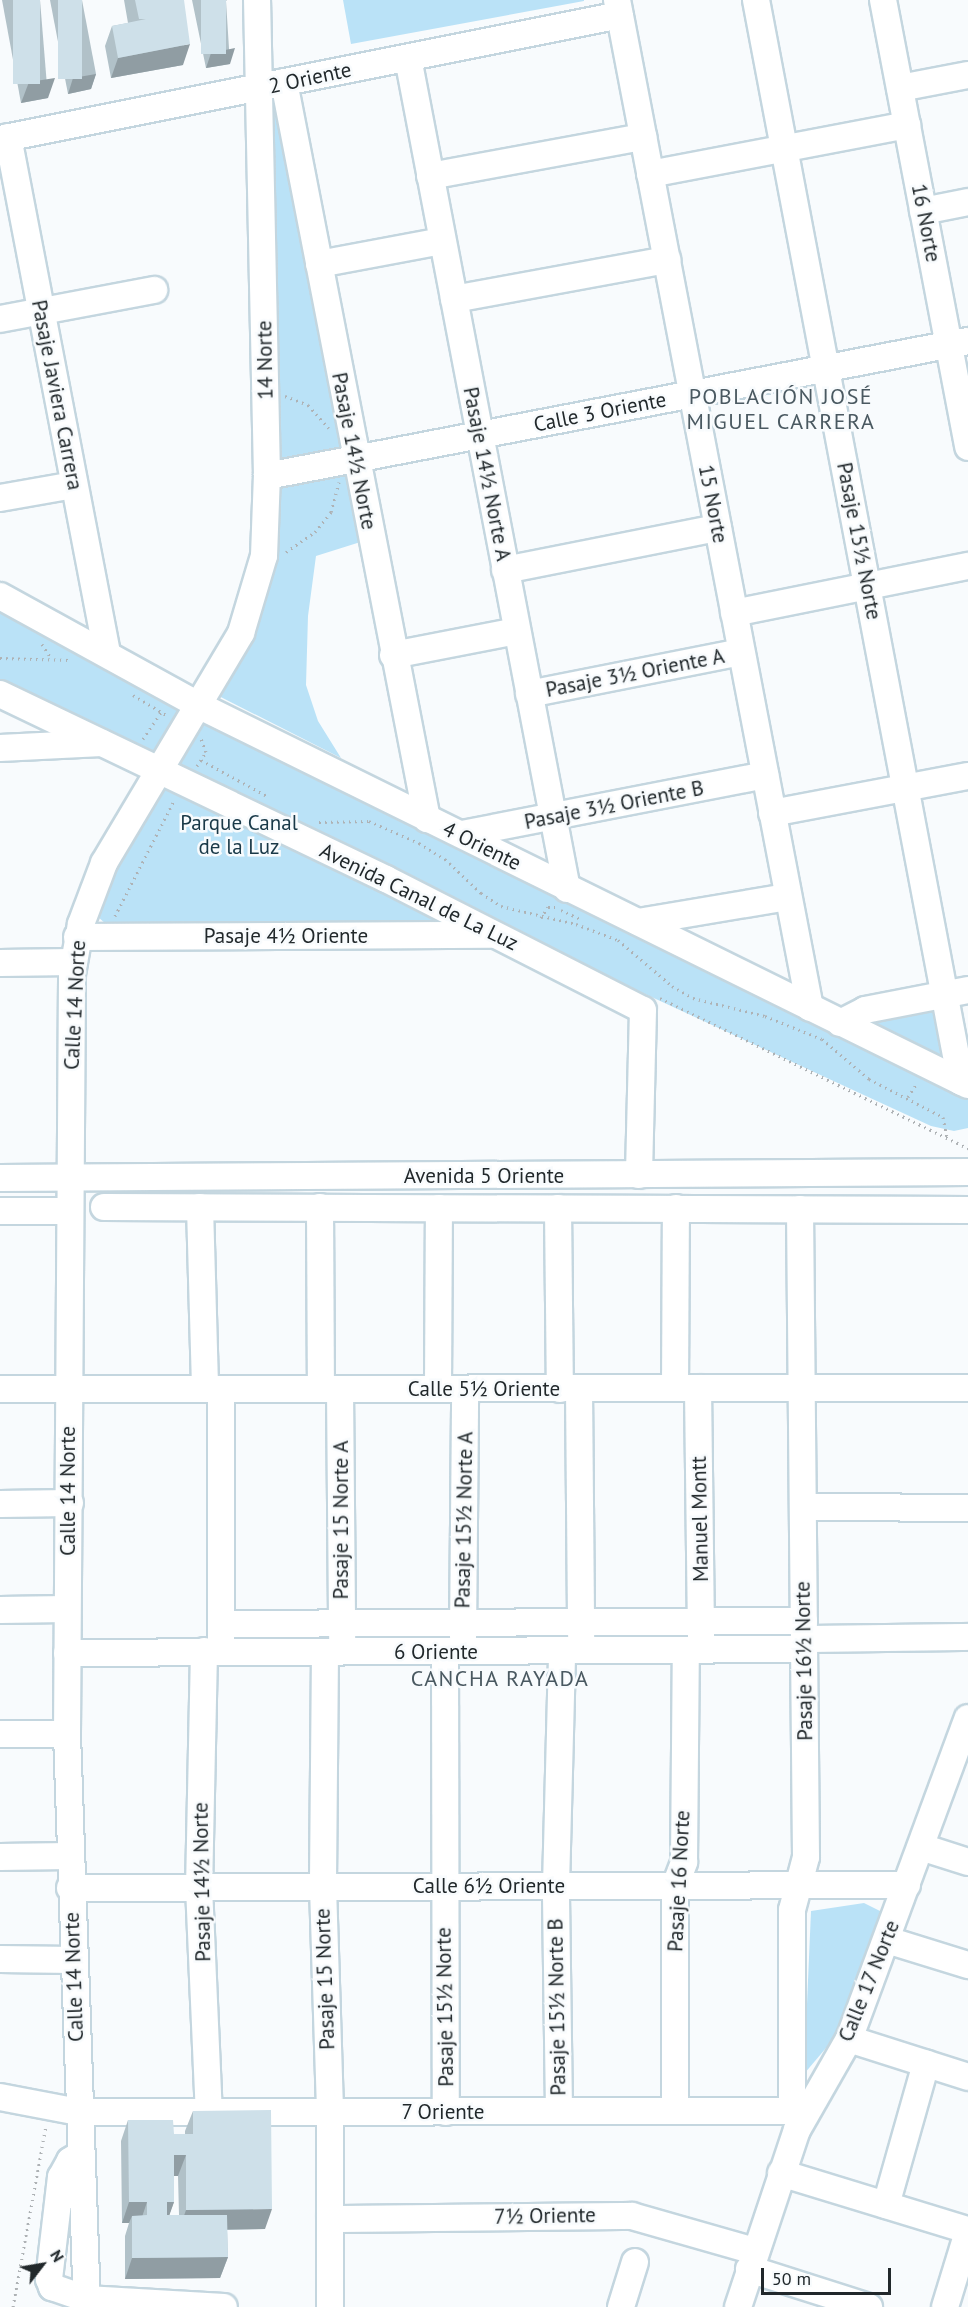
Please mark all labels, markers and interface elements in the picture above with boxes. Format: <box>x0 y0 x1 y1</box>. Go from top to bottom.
street label: 2 Oriente <box>266 57 354 99</box>
street label: 16 Norte <box>906 182 946 264</box>
street label: Pasaje Javiera Carrera <box>26 298 88 492</box>
street label: 14 Norte <box>252 320 278 400</box>
street label: Pasaje 14½ Norte <box>326 370 382 532</box>
district label: POBLACIÓN JOSÉ MIGUEL CARRERA <box>686 383 876 434</box>
street label: Pasaje 14½ Norte A <box>458 384 516 564</box>
street label: Calle 3 Oriente <box>532 387 668 437</box>
street label: Pasaje 15½ Norte <box>831 460 887 622</box>
street label: 15 Norte <box>693 463 733 545</box>
street label: Pasaje 3½ Oriente A <box>543 643 727 703</box>
street label: Pasaje 3½ Oriente B <box>522 775 706 835</box>
park label: Parque Canal de la Luz <box>180 810 298 860</box>
street label: 4 Oriente <box>439 816 525 876</box>
street label: Avenida Canal de La Luz <box>316 838 522 956</box>
street label: Pasaje 4½ Oriente <box>204 923 368 949</box>
street label: Calle 14 Norte <box>59 940 91 1070</box>
street label: Avenida 5 Oriente <box>404 1163 564 1189</box>
street label: Calle 5½ Oriente <box>408 1376 560 1402</box>
street label: Calle 14 Norte <box>55 1426 81 1556</box>
street label: Pasaje 15½ Norte A <box>450 1431 478 1609</box>
street label: Pasaje 15 Norte A <box>328 1440 354 1600</box>
street label: Manuel Montt <box>686 1456 714 1582</box>
street label: Pasaje 16½ Norte <box>790 1581 818 1741</box>
street label: 6 Oriente <box>394 1639 478 1665</box>
district label: CANCHA RAYADA <box>410 1666 590 1692</box>
street label: Pasaje 14½ Norte <box>188 1802 216 1962</box>
street label: Pasaje 16 Norte <box>663 1810 695 1952</box>
street label: Calle 6½ Oriente <box>413 1873 565 1899</box>
street label: Pasaje 15 Norte <box>310 1908 340 2050</box>
street label: Calle 14 Norte <box>59 1912 89 2042</box>
street label: Calle 17 Norte <box>833 1916 905 2046</box>
street label: Pasaje 15½ Norte B <box>543 1918 571 2096</box>
street label: Pasaje 15½ Norte <box>431 1927 459 2087</box>
street label: 7 Oriente <box>401 2099 485 2125</box>
street label: 7½ Oriente <box>494 2203 596 2229</box>
north arrow <box>12 2235 72 2295</box>
text: N <box>46 2246 69 2265</box>
scale bar <box>764 2256 894 2294</box>
text: 50 m <box>772 2267 811 2290</box>

